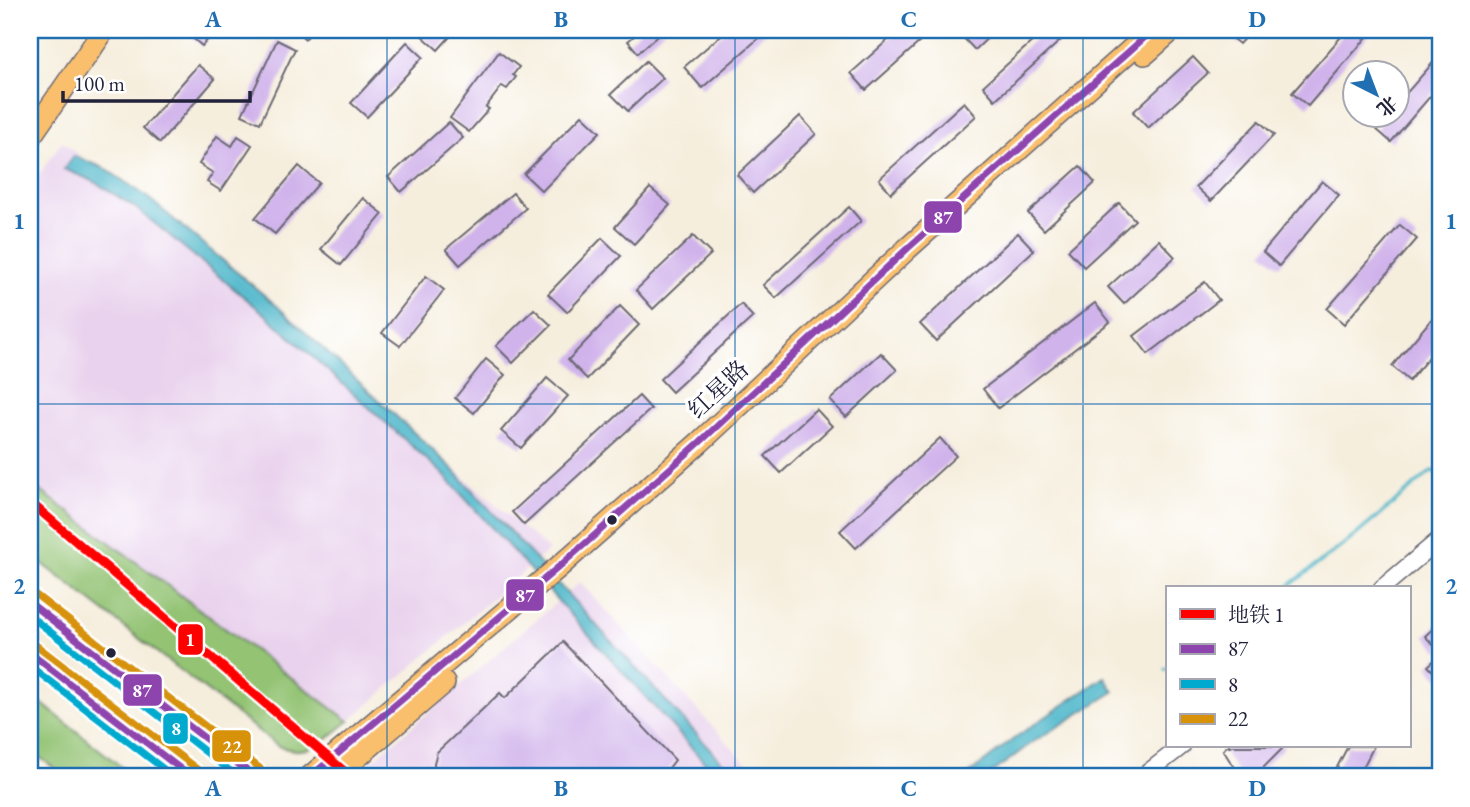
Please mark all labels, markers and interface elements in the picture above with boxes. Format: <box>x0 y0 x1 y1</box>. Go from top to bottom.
text: A <box>204 4 222 34</box>
text: B <box>554 4 568 34</box>
text: C <box>901 4 917 34</box>
text: D <box>1248 4 1266 34</box>
scale bar <box>63 60 250 104</box>
north arrow <box>1340 60 1410 130</box>
text: 100 m <box>74 70 125 97</box>
text: 北 <box>1372 91 1402 122</box>
line badge: 87 <box>923 200 963 234</box>
text: 87 <box>933 205 954 230</box>
text: 1 <box>13 206 25 236</box>
text: 1 <box>1445 206 1457 236</box>
street label: 红星路 <box>681 353 755 425</box>
unlabelled marker <box>605 513 619 527</box>
text: 2 <box>13 571 25 601</box>
text: 2 <box>1445 571 1457 601</box>
line badge: 87 <box>505 578 545 612</box>
text: 87 <box>515 583 536 608</box>
legend <box>1166 586 1410 748</box>
text: 地铁 1 <box>1228 601 1284 628</box>
line badge: 1 <box>177 623 204 656</box>
text: 1 <box>185 627 195 652</box>
text: 87 <box>1228 635 1249 662</box>
unlabelled marker <box>104 646 118 660</box>
text: 8 <box>1228 671 1238 698</box>
line badge: 87 <box>122 673 163 707</box>
text: 87 <box>132 678 153 703</box>
text: 22 <box>1228 705 1248 732</box>
line badge: 8 <box>162 712 189 745</box>
text: 8 <box>171 716 181 741</box>
line badge: 22 <box>211 729 252 763</box>
text: 22 <box>222 734 242 759</box>
text: A <box>204 773 222 803</box>
text: B <box>554 773 568 803</box>
text: C <box>901 773 917 803</box>
text: D <box>1248 773 1266 803</box>

